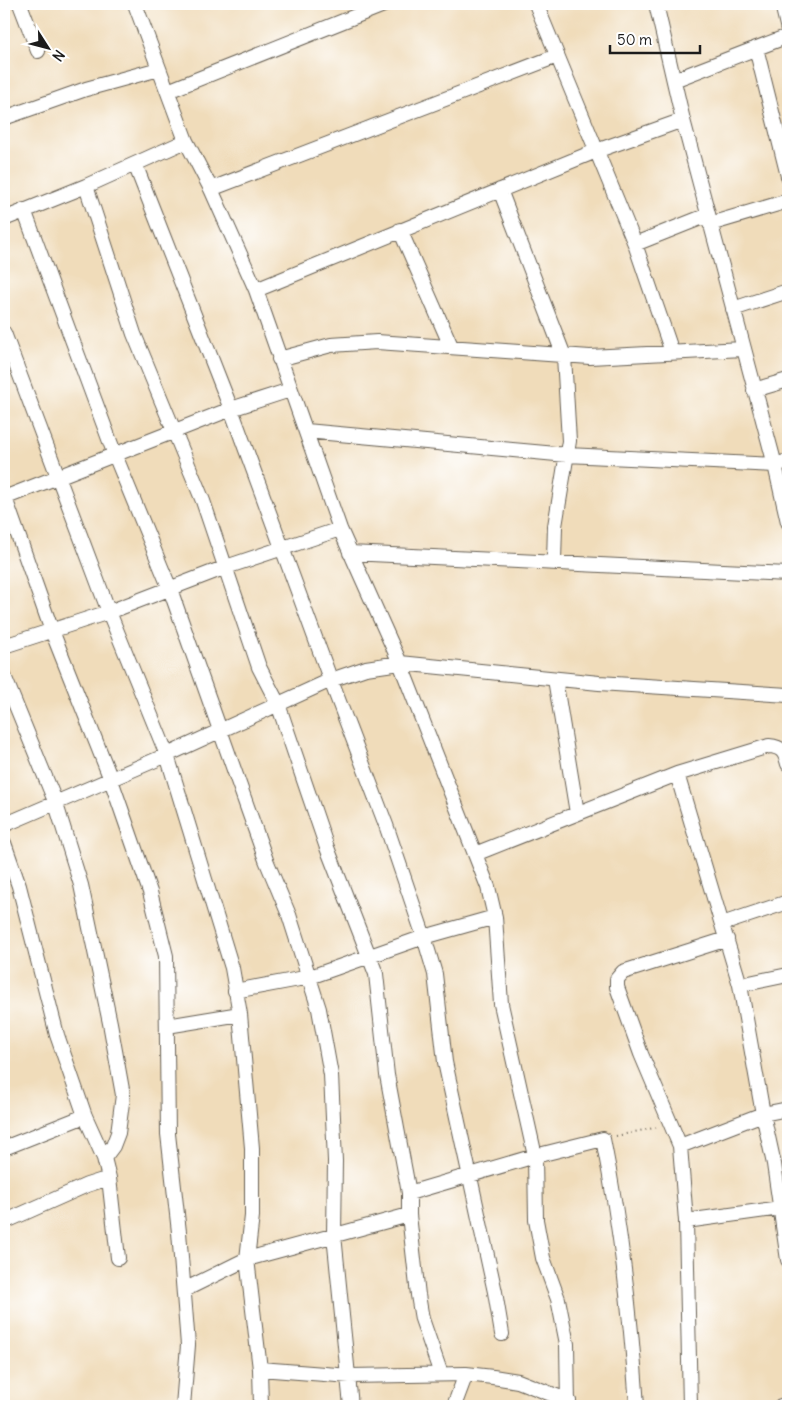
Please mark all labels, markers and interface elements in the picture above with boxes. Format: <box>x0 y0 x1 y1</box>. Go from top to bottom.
north arrow <box>22 22 72 72</box>
scale bar <box>610 22 700 54</box>
text: 50 m <box>617 30 652 49</box>
text: N <box>48 46 69 65</box>

